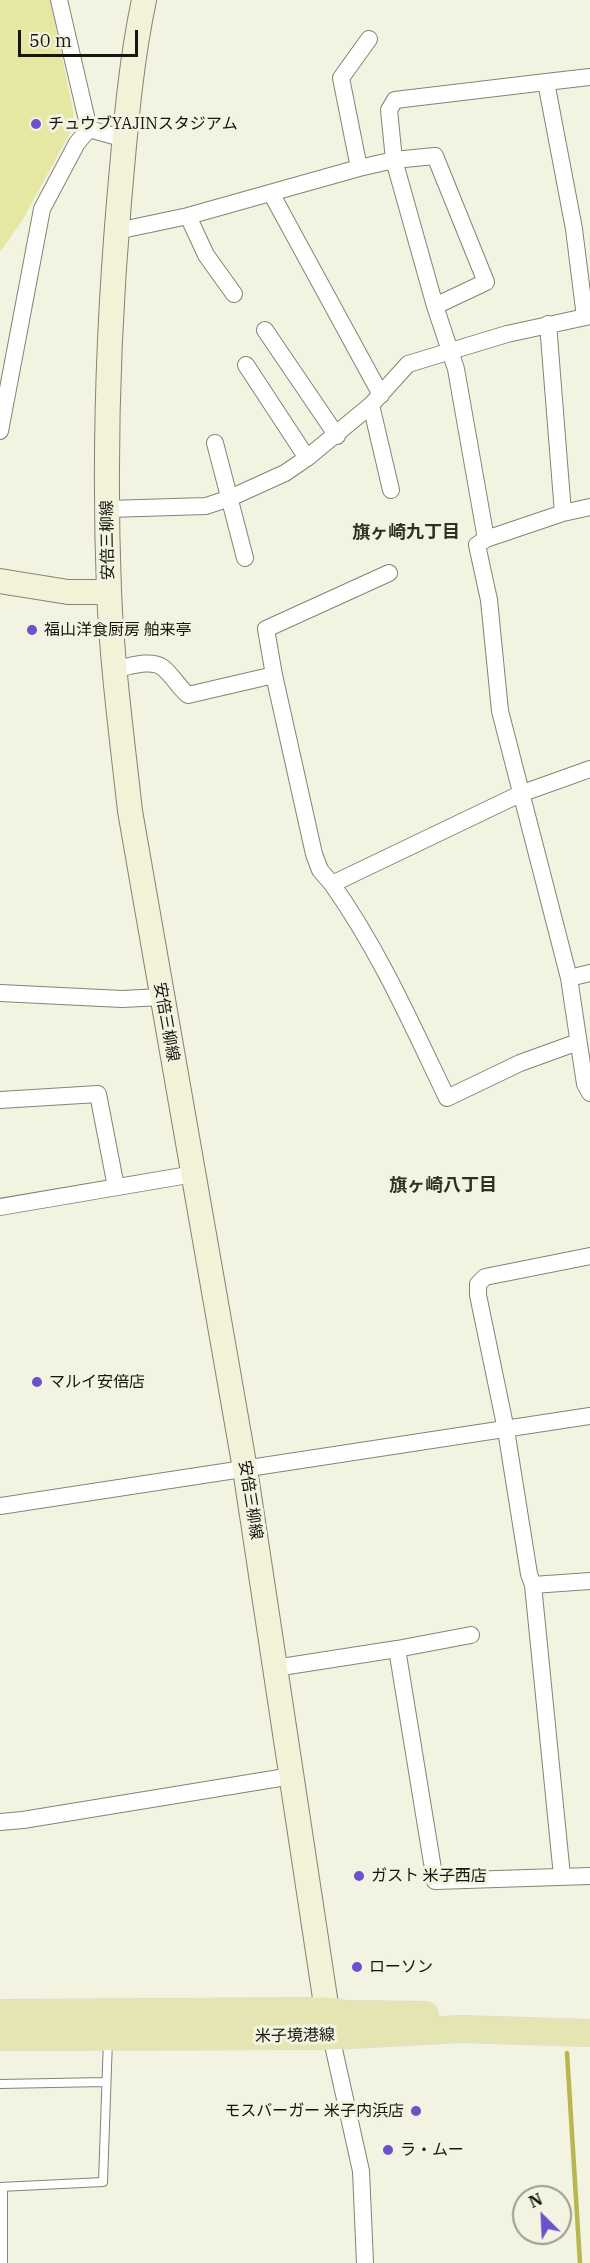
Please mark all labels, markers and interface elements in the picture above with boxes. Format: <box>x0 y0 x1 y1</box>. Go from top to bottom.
scale bar <box>21 18 141 56</box>
text: 50 m <box>29 29 72 52</box>
place label: チュウブYAJINスタジアム <box>48 114 238 134</box>
marker: チュウブYAJINスタジアム <box>29 117 43 131</box>
street label: 安倍三柳線 <box>98 500 118 580</box>
district label: 旗ヶ崎九丁目 <box>352 522 460 544</box>
place label: 福山洋食厨房 舶来亭 <box>44 620 192 640</box>
marker: 福山洋食厨房 舶来亭 <box>25 623 39 637</box>
street label: 安倍三柳線 <box>150 981 182 1063</box>
district label: 旗ヶ崎八丁目 <box>389 1175 497 1197</box>
place label: マルイ安倍店 <box>49 1372 145 1392</box>
marker: マルイ安倍店 <box>30 1375 44 1389</box>
street label: 安倍三柳線 <box>234 1459 266 1541</box>
place label: ガスト 米子西店 <box>371 1866 487 1886</box>
marker: ガスト 米子西店 <box>352 1869 366 1883</box>
place label: ローソン <box>369 1957 433 1977</box>
marker: ローソン <box>350 1960 364 1974</box>
street label: 米子境港線 <box>255 2026 335 2046</box>
place label: モスバーガー 米子内浜店 <box>224 2101 404 2121</box>
marker: モスバーガー 米子内浜店 <box>409 2104 423 2118</box>
place label: ラ・ムー <box>400 2140 464 2160</box>
marker: ラ・ムー <box>381 2143 395 2157</box>
north arrow <box>512 2185 572 2245</box>
text: N <box>526 2189 545 2212</box>

